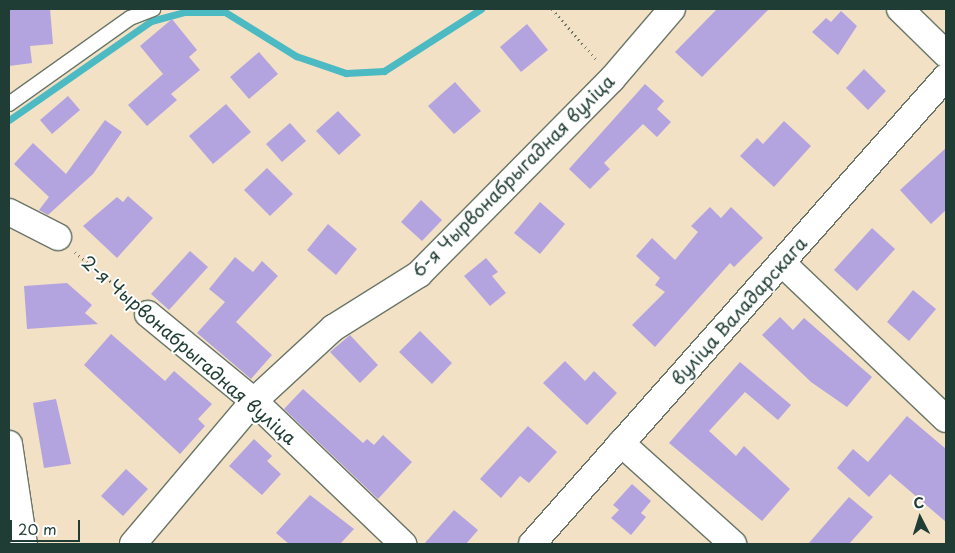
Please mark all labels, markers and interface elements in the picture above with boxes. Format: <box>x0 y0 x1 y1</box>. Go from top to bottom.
street label: 6-я Чырвонабрыгадная вуліца <box>407 70 619 282</box>
street label: вуліца Валадарскага <box>667 233 811 389</box>
street label: 2-я Чырвонабрыгадная вуліца <box>77 251 301 449</box>
text: С <box>912 492 925 513</box>
north arrow <box>895 493 945 543</box>
scale bar <box>12 510 82 542</box>
text: 20 m <box>18 517 57 540</box>

